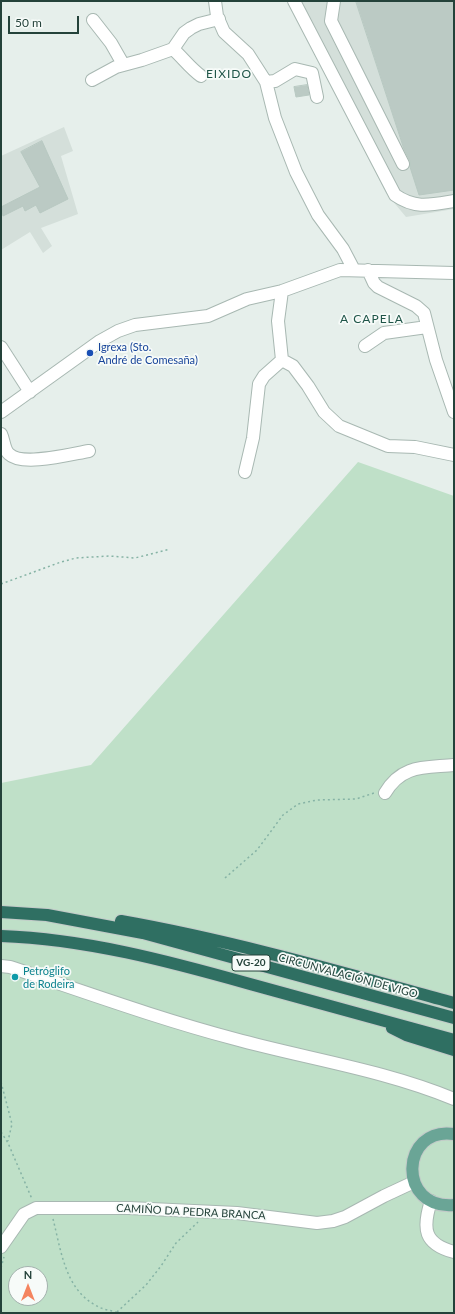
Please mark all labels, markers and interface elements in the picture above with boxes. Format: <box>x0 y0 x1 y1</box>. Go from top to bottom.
scale bar <box>10 8 81 34</box>
text: 50 m <box>15 15 42 30</box>
district label: EIXIDO <box>206 67 252 81</box>
district label: A CAPELA <box>340 312 404 326</box>
place label: Igrexa (Sto. André de Comesaña) <box>98 340 198 366</box>
marker: Igrexa (Sto. André de Comesaña) <box>85 348 95 358</box>
street label: CIRCUNVALACIÓN DE VIGO <box>277 951 419 1001</box>
road number: VG-20 <box>232 955 270 971</box>
place label: Petróglifo de Rodeira <box>23 964 75 990</box>
marker: Petróglifo de Rodeira <box>10 972 20 982</box>
street label: CAMIÑO DA PEDRA BRANCA <box>116 1201 266 1223</box>
north arrow <box>8 1266 48 1306</box>
text: N <box>24 1268 32 1281</box>

